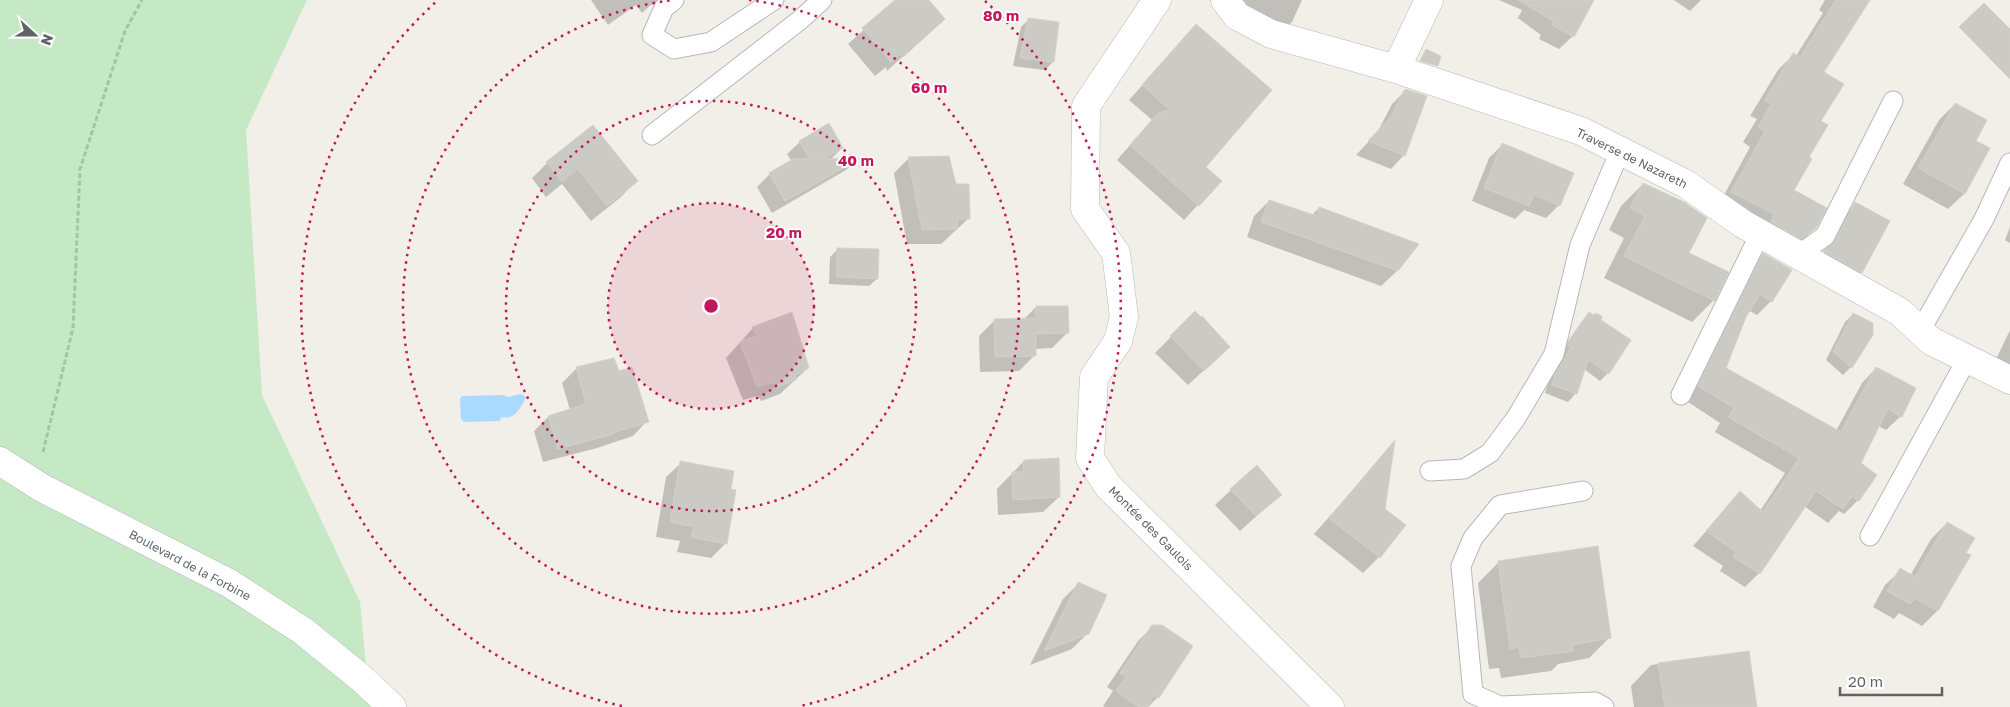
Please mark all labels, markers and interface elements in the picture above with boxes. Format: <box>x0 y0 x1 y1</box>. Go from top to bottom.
text: 80 m <box>983 6 1019 24</box>
north arrow <box>10 10 60 60</box>
text: N <box>38 32 57 48</box>
text: 60 m <box>911 78 947 96</box>
street label: Traverse de Nazareth <box>1574 125 1690 191</box>
text: 40 m <box>838 151 874 169</box>
text: 20 m <box>766 223 802 241</box>
centre of rings <box>702 297 720 315</box>
street label: Montée des Gaulois <box>1106 483 1196 573</box>
street label: Boulevard de la Forbine <box>127 526 254 604</box>
scale bar <box>1840 664 1942 696</box>
text: 20 m <box>1848 672 1883 690</box>

